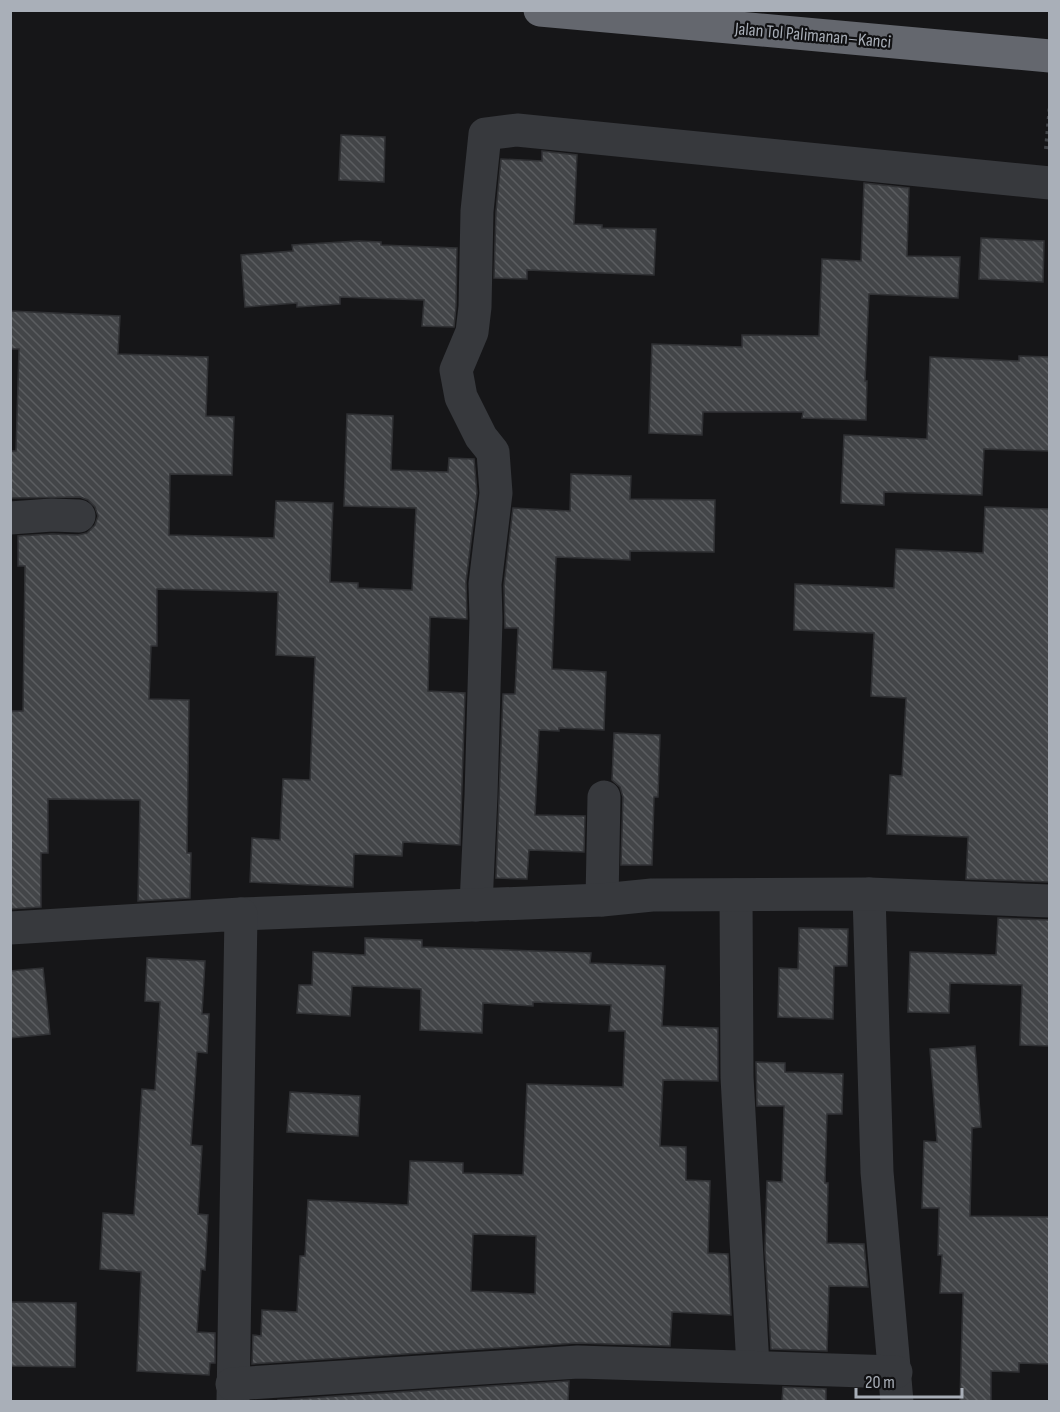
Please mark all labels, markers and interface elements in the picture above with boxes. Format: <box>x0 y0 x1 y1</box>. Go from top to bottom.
street label: Jalan Tol Palimanan–Kanci <box>733 18 892 53</box>
scale bar <box>856 1361 962 1399</box>
text: 20 m <box>865 1372 895 1393</box>

